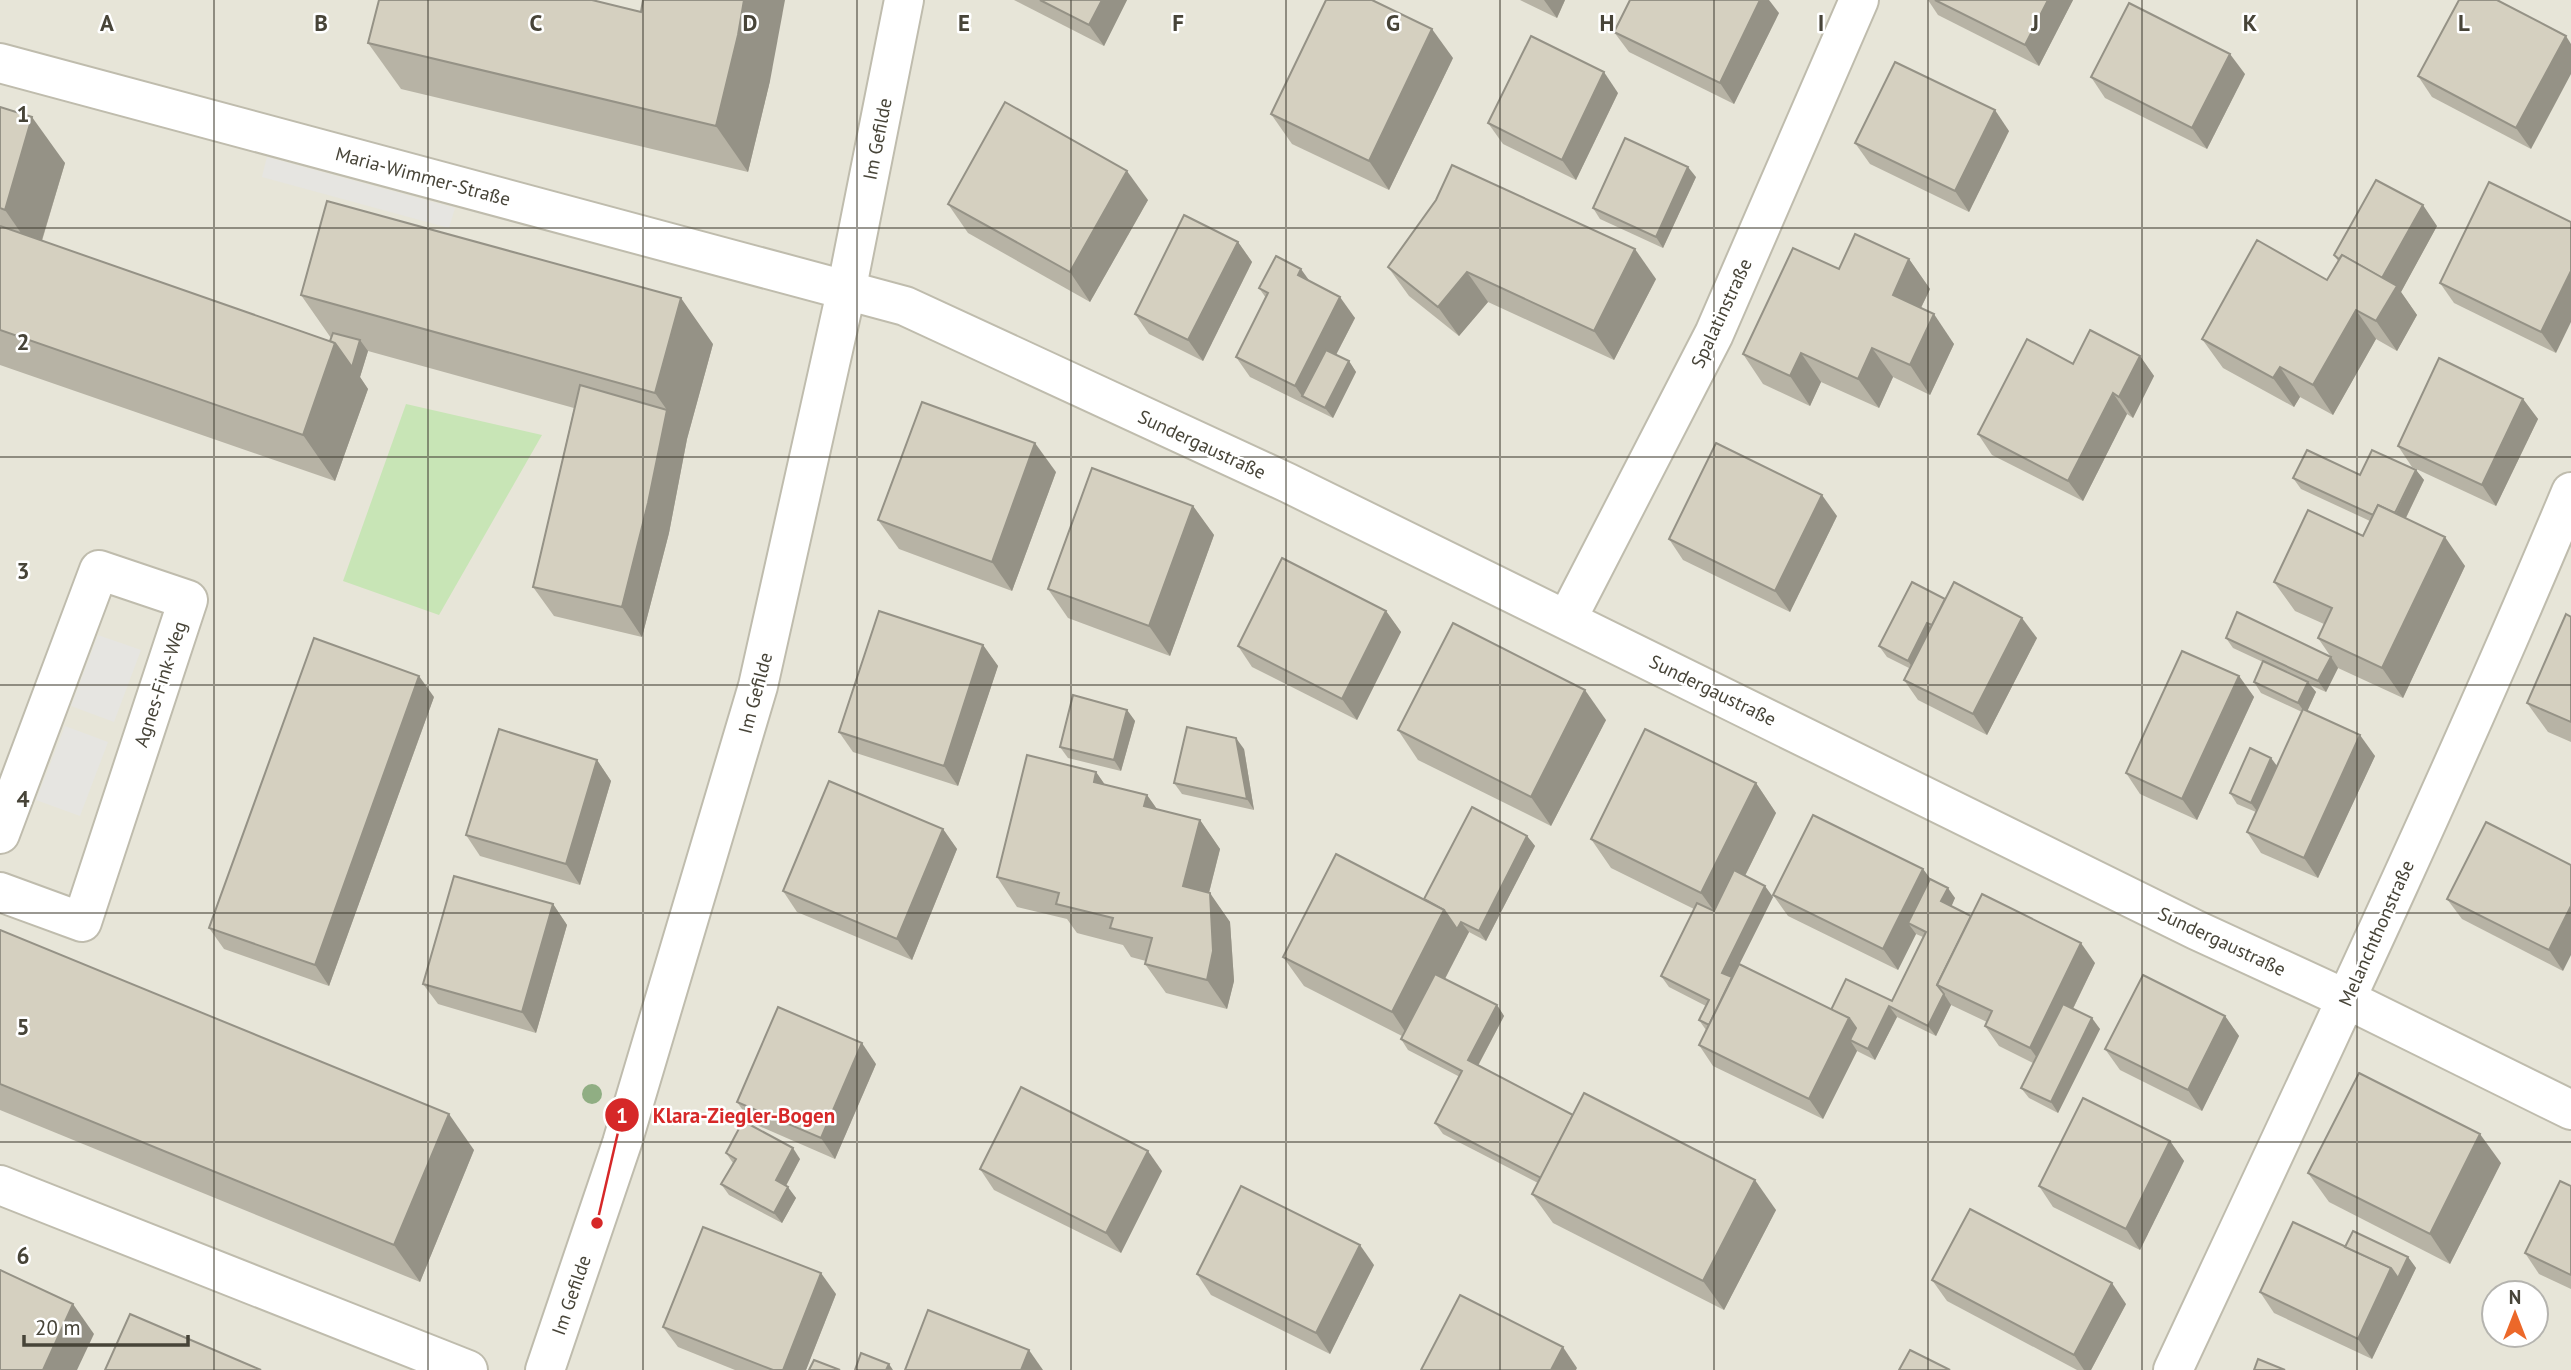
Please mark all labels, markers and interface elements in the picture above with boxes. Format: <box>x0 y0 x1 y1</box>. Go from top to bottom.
text: A <box>100 8 114 37</box>
text: B <box>314 8 328 37</box>
text: C <box>530 8 543 37</box>
text: D <box>743 8 757 37</box>
text: E <box>958 8 970 37</box>
text: F <box>1172 8 1184 37</box>
text: G <box>1386 8 1400 37</box>
text: H <box>1600 8 1614 37</box>
text: I <box>1818 8 1824 37</box>
text: J <box>2030 8 2039 37</box>
text: K <box>2243 8 2257 37</box>
text: L <box>2458 8 2470 37</box>
street label: Im Gefilde <box>857 96 897 182</box>
text: 1 <box>16 99 30 128</box>
street label: Maria-Wimmer-Straße <box>333 141 513 211</box>
street label: Spalatinstraße <box>1685 254 1757 372</box>
text: 2 <box>16 327 30 356</box>
street label: Sundergaustraße <box>1134 404 1270 484</box>
text: 3 <box>16 556 30 585</box>
street label: Agnes-Fink-Weg <box>128 618 192 750</box>
street label: Sundergaustraße <box>1646 649 1780 731</box>
street label: Im Gefilde <box>733 650 777 736</box>
text: 4 <box>16 784 30 813</box>
street label: Melanchthonstraße <box>2333 856 2419 1010</box>
street label: Sundergaustraße <box>2154 901 2290 981</box>
text: 5 <box>16 1012 30 1041</box>
callout: Klara-Ziegler-Bogen <box>604 1094 849 1136</box>
text: 1 <box>616 1102 628 1129</box>
text: Klara-Ziegler-Bogen <box>653 1102 835 1129</box>
text: 6 <box>16 1241 30 1270</box>
street label: Im Gefilde <box>546 1252 596 1338</box>
north arrow <box>2480 1279 2550 1349</box>
text: N <box>2509 1285 2521 1309</box>
scale bar <box>24 1304 189 1348</box>
text: 20 m <box>35 1314 81 1341</box>

